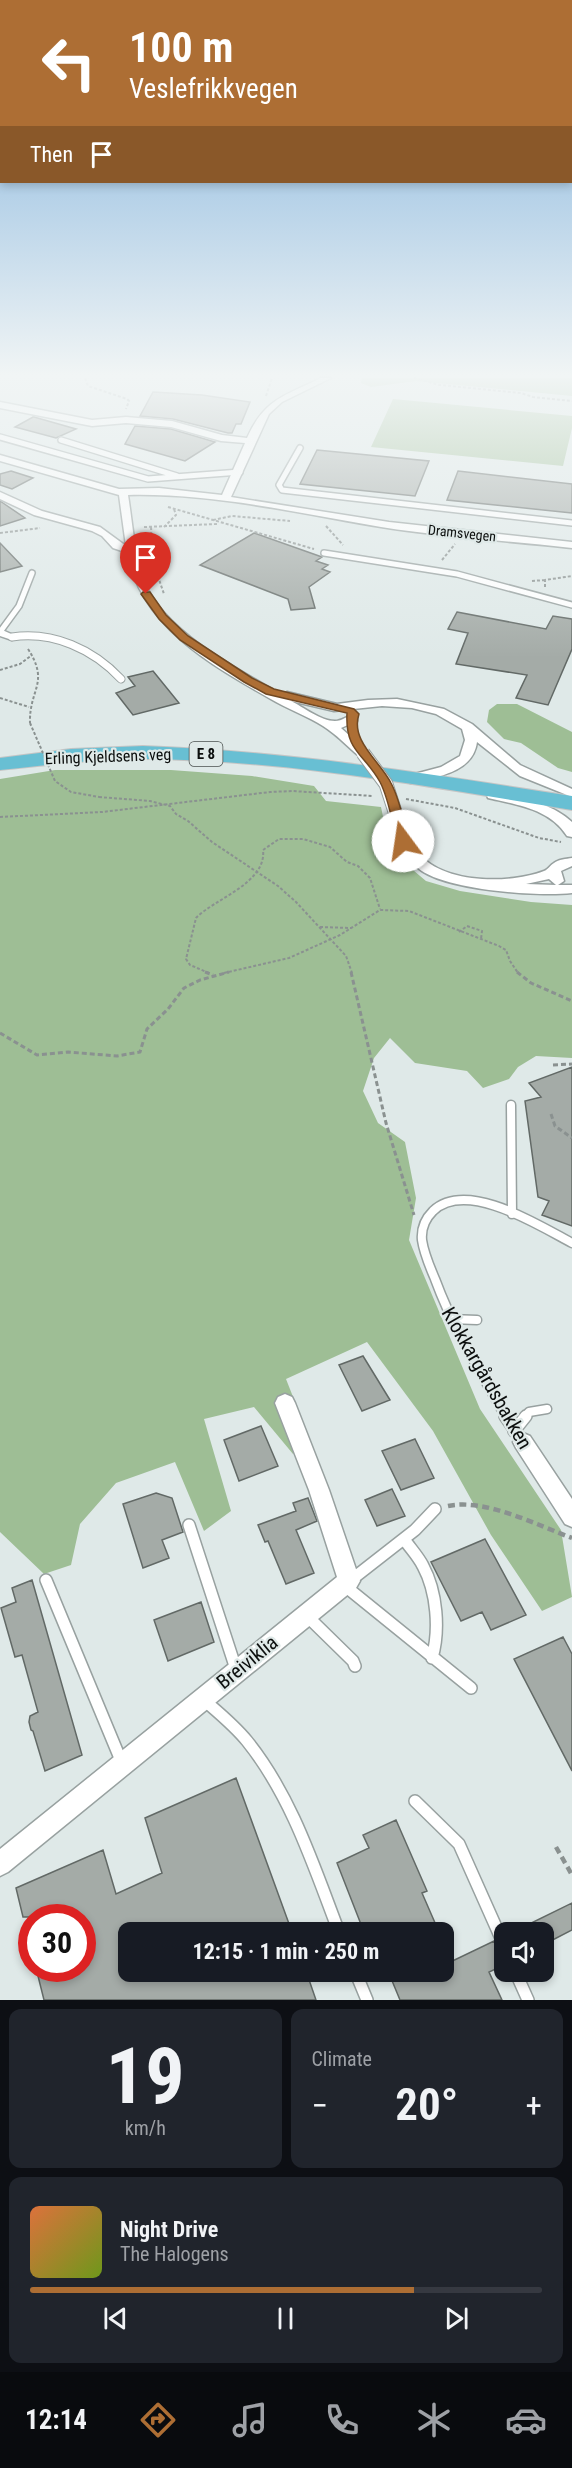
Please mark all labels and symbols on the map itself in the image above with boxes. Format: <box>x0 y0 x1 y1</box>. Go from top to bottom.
street label: Dramsvegen <box>427 521 497 545</box>
pin <box>120 532 171 594</box>
road number: E 8 <box>190 742 222 766</box>
street label: Erling Kjeldsens veg <box>44 745 172 768</box>
position arrow <box>371 809 435 873</box>
street label: Klokkargårdsbakken <box>437 1303 537 1453</box>
street label: Breiviklia <box>212 1630 282 1694</box>
speed limit sign: 30 <box>18 1904 96 1982</box>

